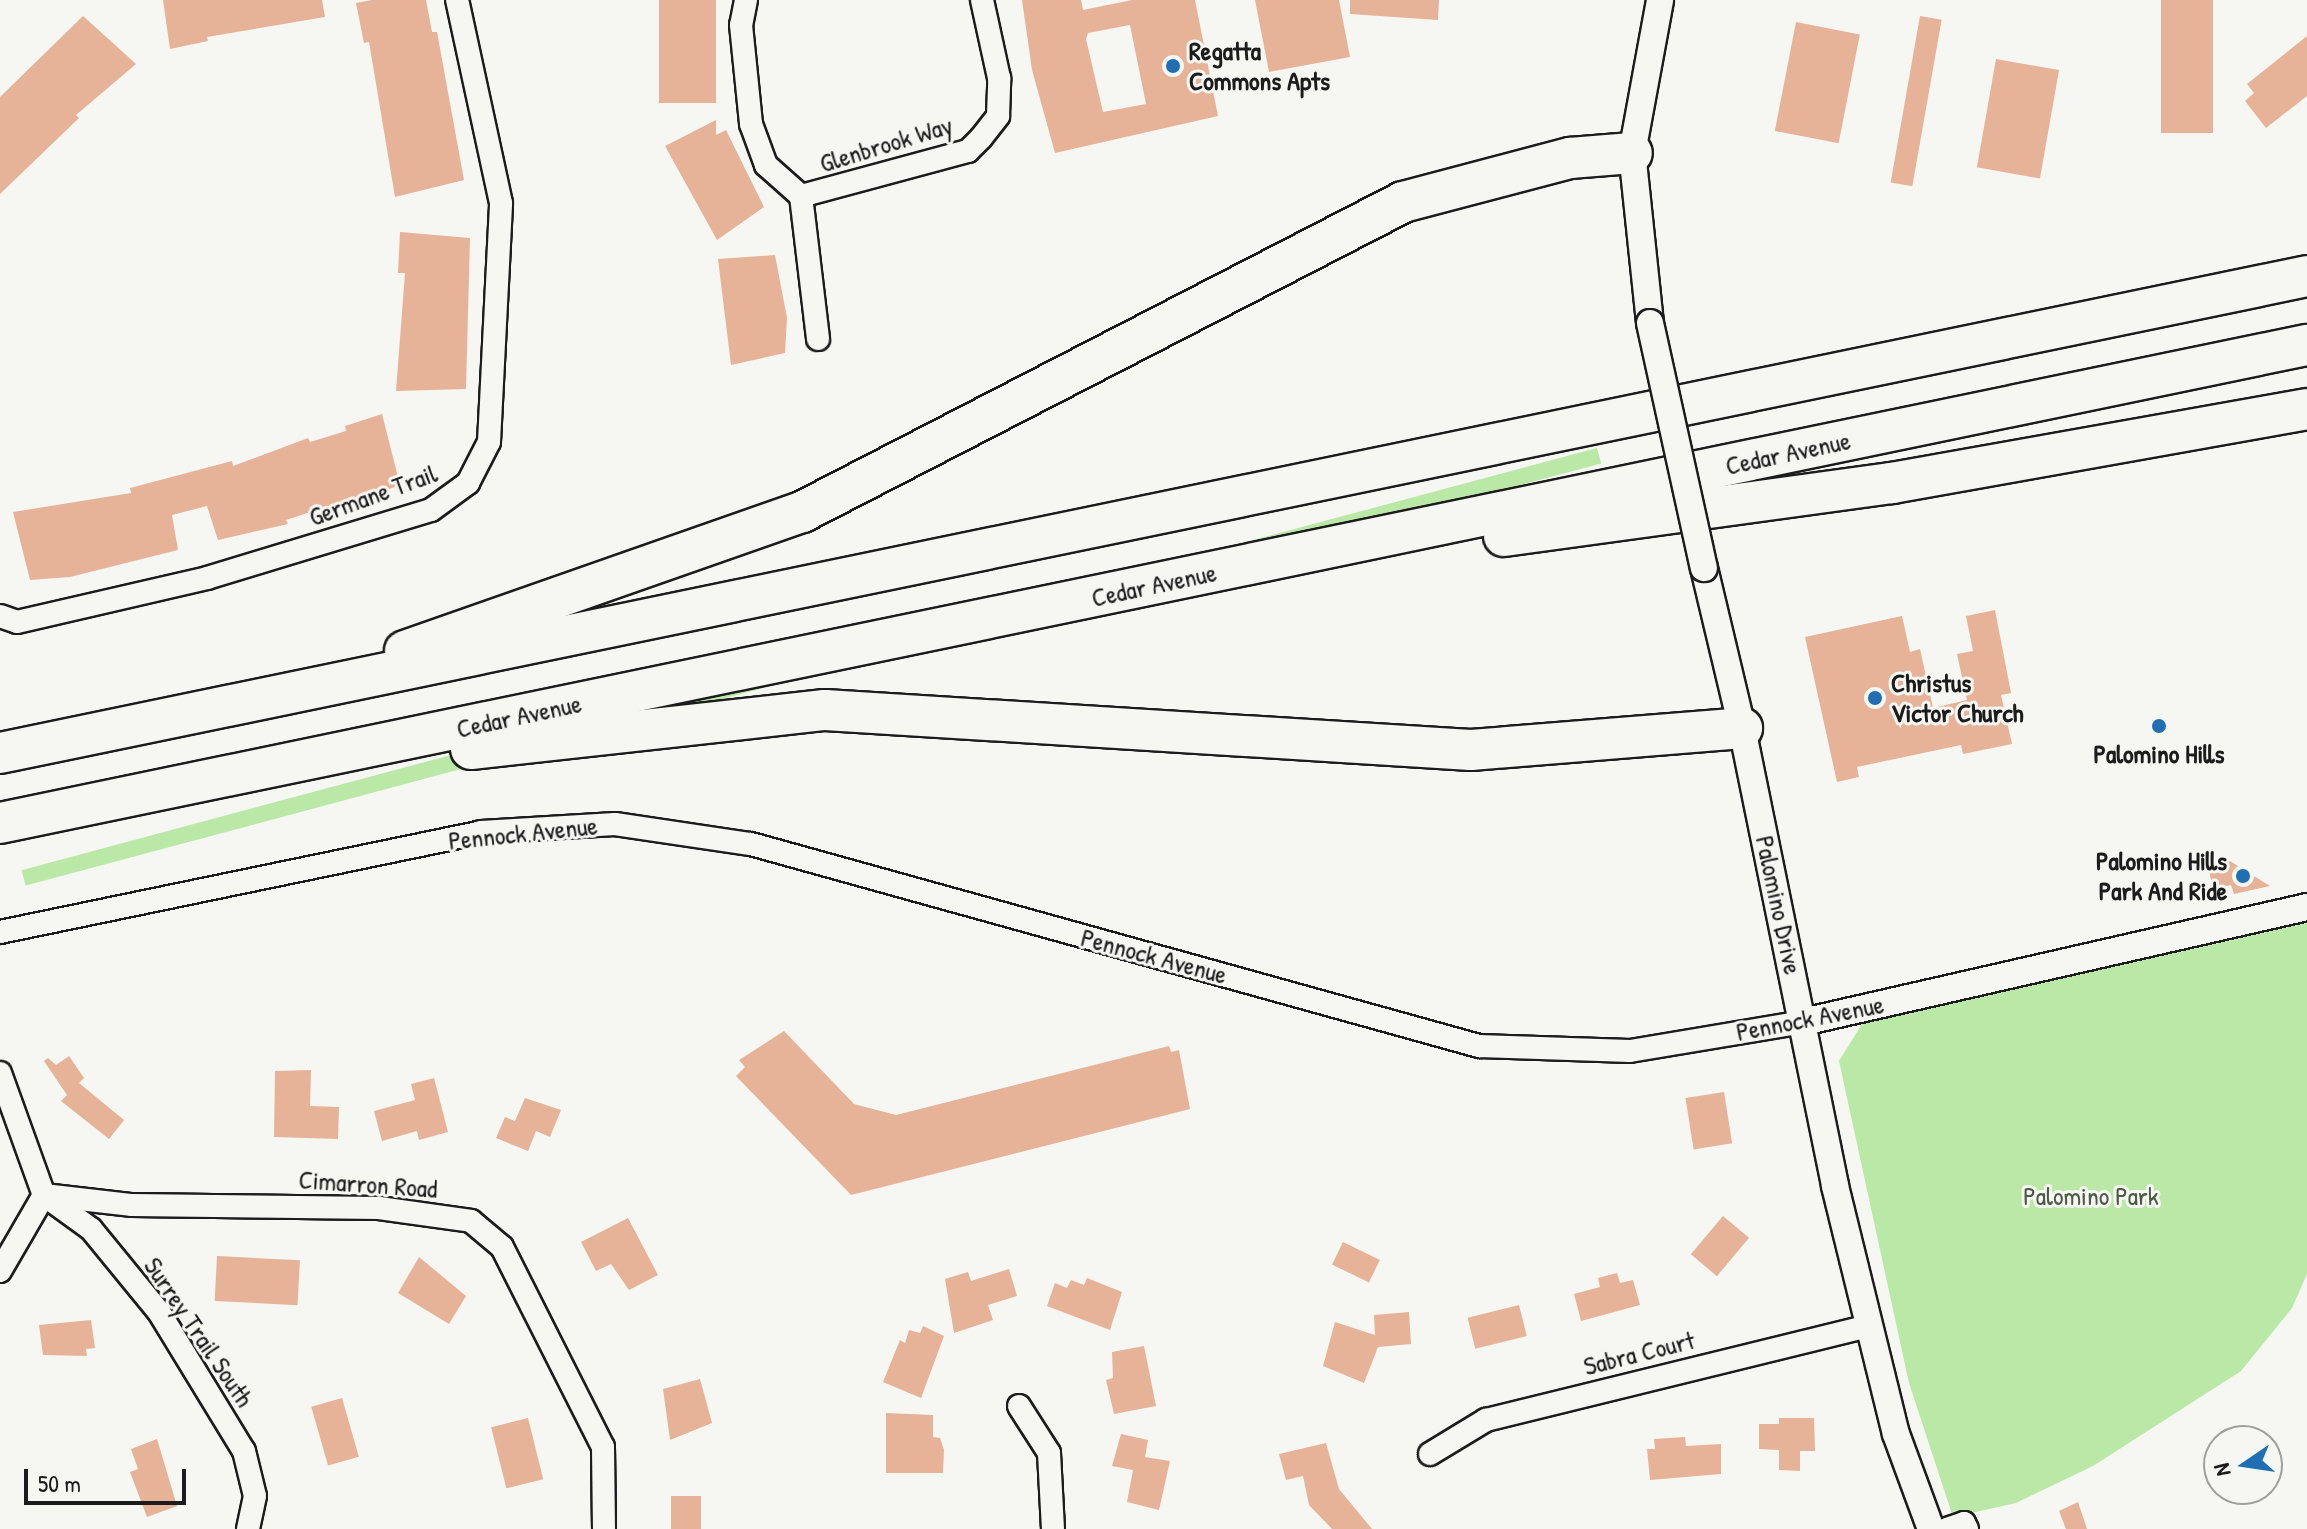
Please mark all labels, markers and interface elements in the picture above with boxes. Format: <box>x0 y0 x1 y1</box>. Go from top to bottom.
place label: Regatta Commons Apts <box>1189 35 1330 96</box>
marker: Regatta Commons Apts <box>1164 57 1182 75</box>
street label: Glenbrook Way <box>816 109 956 179</box>
street label: Cedar Avenue <box>1723 425 1853 481</box>
street label: Germane Trail <box>305 457 441 533</box>
street label: Cedar Avenue <box>1089 557 1219 613</box>
place label: Christus Victor Church <box>1891 667 2024 728</box>
street label: Cedar Avenue <box>454 688 584 744</box>
marker: Christus Victor Church <box>1866 689 1884 707</box>
marker: Palomino Hills <box>2150 717 2168 735</box>
place label: Palomino Hills <box>2093 738 2225 770</box>
street label: Pennock Avenue <box>447 810 599 856</box>
street label: Palomino Drive <box>1749 833 1809 977</box>
place label: Palomino Hills Park And Ride <box>2096 845 2227 906</box>
marker: Palomino Hills Park And Ride <box>2234 867 2252 885</box>
street label: Pennock Avenue <box>1078 922 1230 990</box>
street label: Pennock Avenue <box>1734 988 1886 1048</box>
street label: Cimarron Road <box>298 1164 438 1204</box>
park label: Palomino Park <box>2023 1180 2159 1212</box>
street label: Surrey Trail South <box>138 1251 260 1413</box>
street label: Sabra Court <box>1580 1324 1698 1382</box>
north arrow <box>2203 1425 2283 1505</box>
scale bar <box>28 1453 190 1503</box>
text: N <box>2206 1461 2237 1479</box>
text: 50 m <box>38 1467 81 1499</box>

